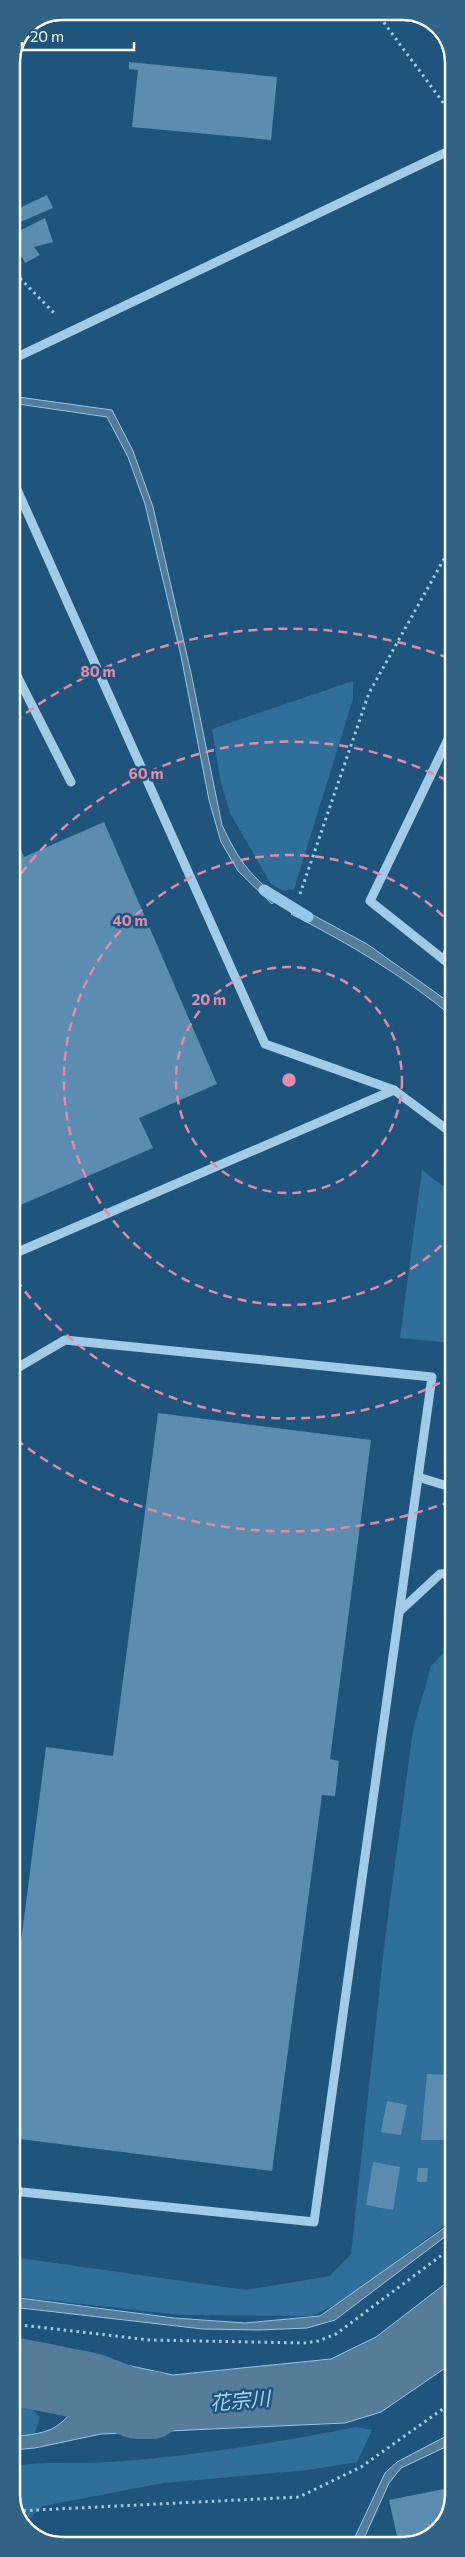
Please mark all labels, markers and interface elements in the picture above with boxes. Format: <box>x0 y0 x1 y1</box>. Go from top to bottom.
scale bar <box>22 20 135 52</box>
text: 20 m <box>30 27 64 45</box>
text: 80 m <box>80 662 116 680</box>
text: 60 m <box>128 764 164 782</box>
text: 40 m <box>112 911 148 929</box>
text: 20 m <box>192 990 226 1008</box>
centre of rings <box>280 1071 298 1089</box>
water label: 花宗川 <box>209 2385 273 2415</box>

